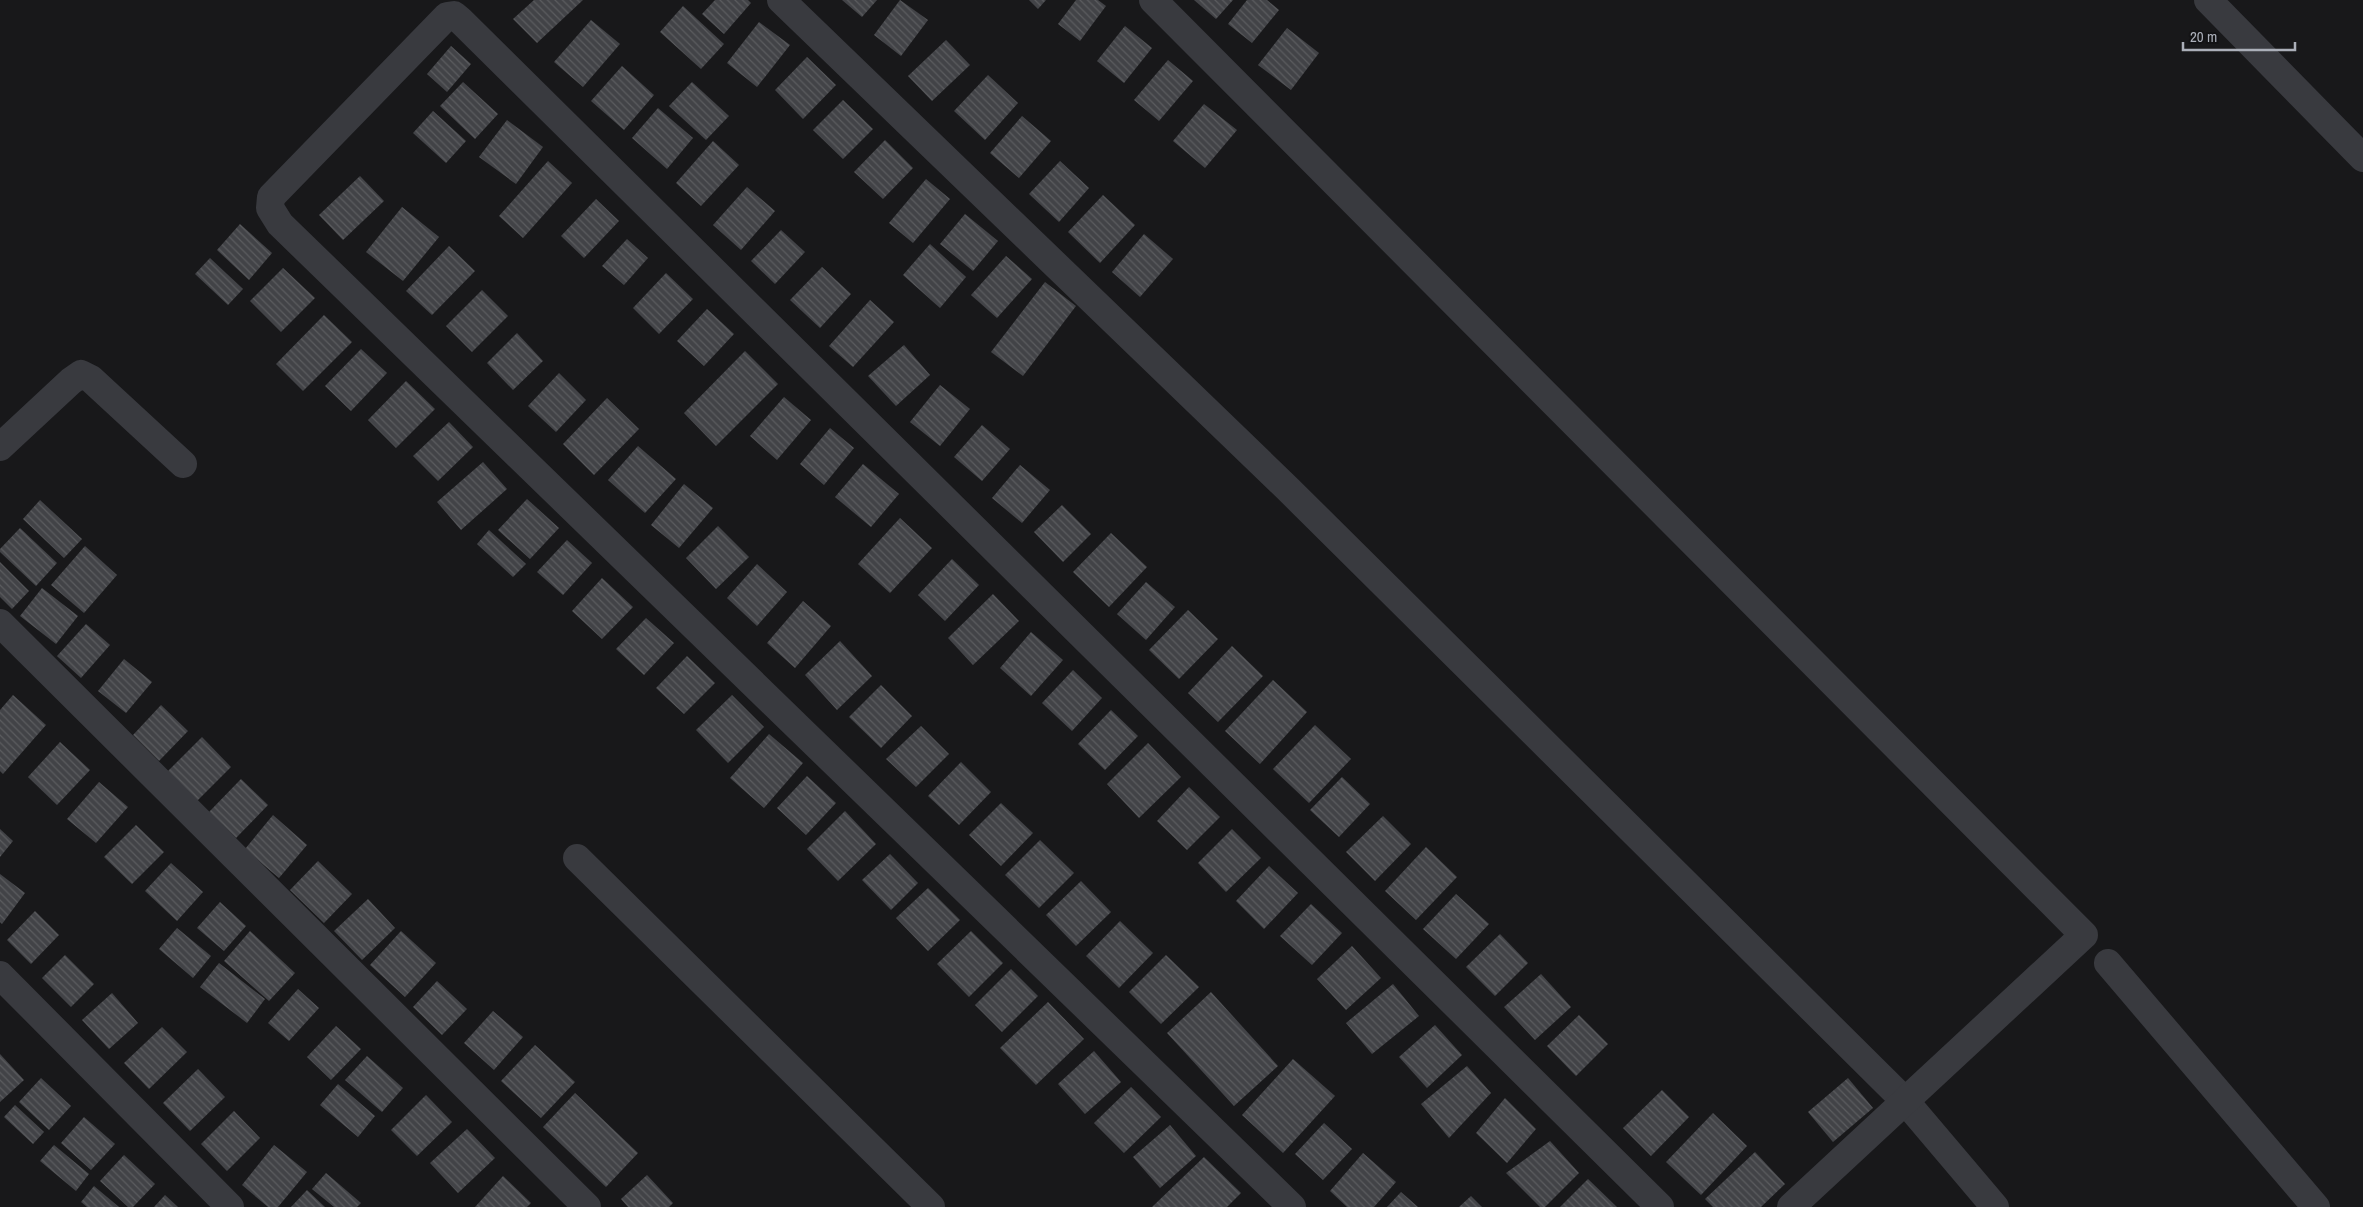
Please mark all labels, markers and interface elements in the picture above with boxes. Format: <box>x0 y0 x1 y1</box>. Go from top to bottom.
scale bar <box>2183 20 2296 52</box>
text: 20 m <box>2190 26 2217 47</box>

